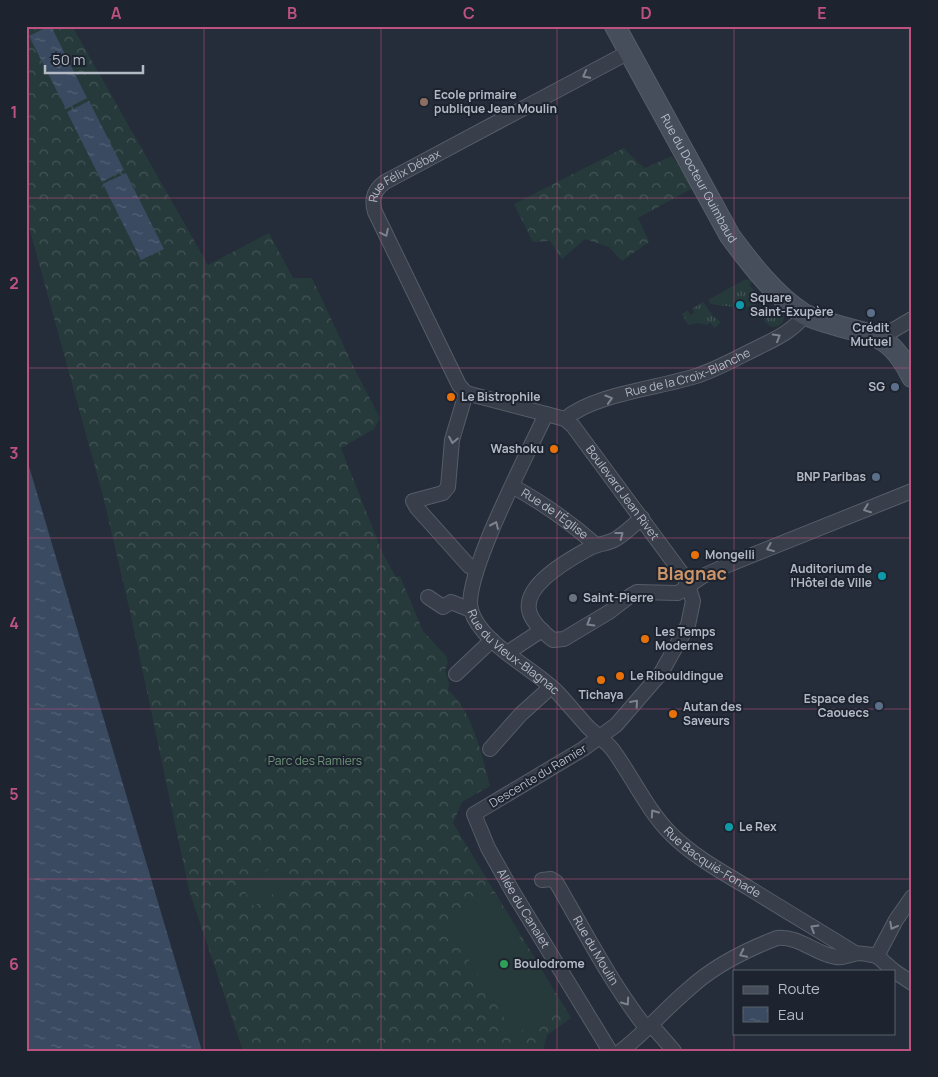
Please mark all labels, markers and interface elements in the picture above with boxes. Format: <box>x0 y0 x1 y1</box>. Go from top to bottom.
text: A <box>111 2 122 24</box>
text: B <box>287 2 297 24</box>
text: C <box>463 2 475 24</box>
text: D <box>640 2 652 24</box>
text: E <box>817 2 827 24</box>
scale bar <box>45 42 142 74</box>
text: 50 m <box>52 49 86 70</box>
one-way arrow <box>582 69 591 79</box>
place label: Ecole primaire publique Jean Moulin <box>434 86 557 117</box>
marker: Ecole primaire publique Jean Moulin <box>418 96 430 108</box>
text: 1 <box>10 101 18 123</box>
street label: Rue du Docteur Guimbaud <box>657 111 741 246</box>
street label: Rue Félix Débax <box>364 145 444 203</box>
one-way arrow <box>379 227 389 236</box>
text: 2 <box>9 272 19 294</box>
place label: Square Saint-Exupère <box>750 289 834 320</box>
marker: Square Saint-Exupère <box>734 299 746 311</box>
marker: Crédit Mutuel <box>865 307 877 319</box>
place label: Crédit Mutuel <box>850 319 892 350</box>
one-way arrow <box>772 333 781 343</box>
street label: Rue de la Croix-Blanche <box>623 344 753 401</box>
place label: SG <box>868 378 885 395</box>
marker: SG <box>889 381 901 393</box>
place label: Le Bistrophile <box>461 388 541 405</box>
marker: Le Bistrophile <box>445 391 457 403</box>
one-way arrow <box>605 395 613 405</box>
one-way arrow <box>449 435 459 444</box>
place label: Washoku <box>491 440 544 457</box>
text: 3 <box>9 442 19 464</box>
street label: Boulevard Jean Rivet <box>582 442 664 544</box>
marker: Washoku <box>548 443 560 455</box>
place label: BNP Paribas <box>796 468 866 485</box>
marker: BNP Paribas <box>870 471 882 483</box>
street label: Rue de l'Église <box>518 484 592 543</box>
one-way arrow <box>863 503 872 514</box>
one-way arrow <box>488 521 499 530</box>
one-way arrow <box>614 532 624 541</box>
one-way arrow <box>766 542 775 552</box>
place label: Mongelli <box>705 546 755 563</box>
marker: Mongelli <box>689 549 701 561</box>
place label: Auditorium de l'Hôtel de Ville <box>790 560 872 591</box>
district label: Blagnac <box>657 561 727 585</box>
marker: Auditorium de l'Hôtel de Ville <box>876 570 888 582</box>
place label: Saint-Pierre <box>583 589 654 606</box>
marker: Saint-Pierre <box>567 592 579 604</box>
street label: Rue du Vieux-Blagnac <box>463 607 564 698</box>
text: 4 <box>9 612 19 634</box>
one-way arrow <box>586 617 595 627</box>
place label: Les Temps Modernes <box>655 623 716 654</box>
marker: Les Temps Modernes <box>639 633 651 645</box>
place label: Le Ribouldingue <box>630 667 723 684</box>
marker: Le Ribouldingue <box>614 670 626 682</box>
marker: Tichaya <box>595 674 607 686</box>
place label: Tichaya <box>579 686 624 703</box>
place label: Espace des Caouecs <box>804 690 869 721</box>
place label: Autan des Saveurs <box>683 698 742 729</box>
one-way arrow <box>629 699 638 708</box>
marker: Espace des Caouecs <box>873 700 885 712</box>
marker: Autan des Saveurs <box>667 708 679 720</box>
street label: Descente du Ramier <box>486 739 590 811</box>
park label: Parc des Ramiers <box>268 752 362 769</box>
text: 5 <box>9 783 19 805</box>
one-way arrow <box>651 809 660 819</box>
place label: Le Rex <box>739 818 777 835</box>
marker: Le Rex <box>723 821 735 833</box>
street label: Rue Bacquié-Fonade <box>660 822 764 901</box>
street label: Allée du Canalet <box>493 865 554 951</box>
street label: Rue du Moulin <box>569 913 623 988</box>
one-way arrow <box>889 920 899 929</box>
one-way arrow <box>810 924 819 934</box>
one-way arrow <box>739 947 748 957</box>
text: 6 <box>9 953 19 975</box>
place label: Boulodrome <box>514 955 585 972</box>
marker: Boulodrome <box>498 958 510 970</box>
legend <box>733 970 896 1034</box>
text: Route <box>778 978 820 999</box>
one-way arrow <box>620 996 629 1005</box>
text: Eau <box>778 1004 804 1025</box>

